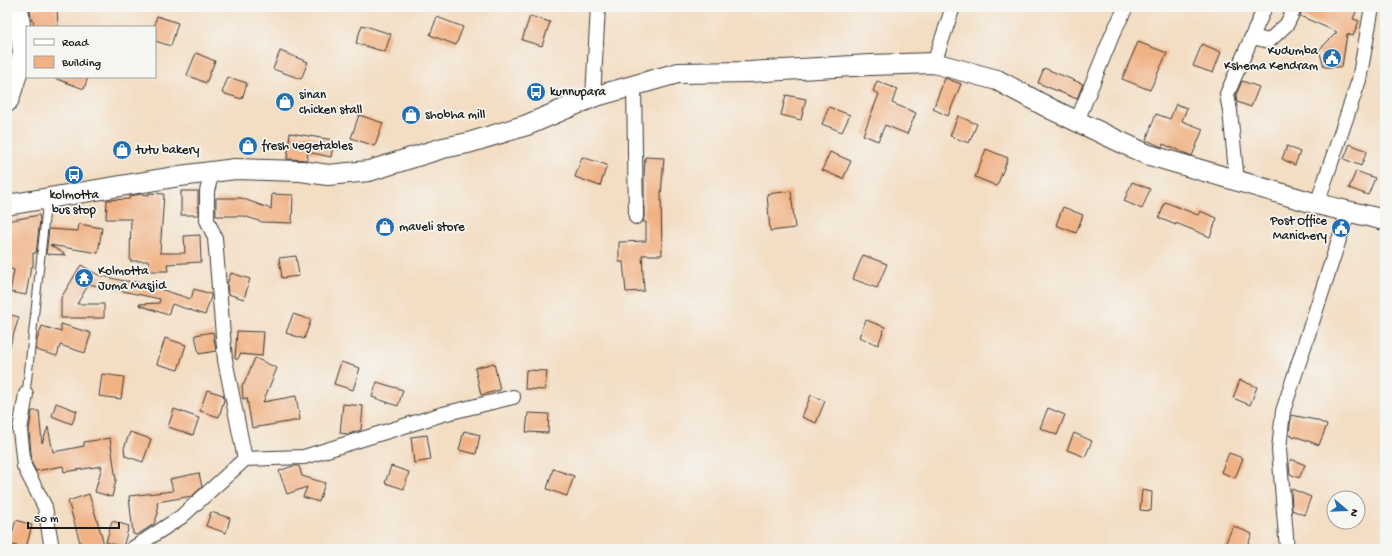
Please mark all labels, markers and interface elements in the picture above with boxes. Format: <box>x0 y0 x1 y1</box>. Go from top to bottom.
legend <box>26 26 156 78</box>
text: Road <box>62 37 89 51</box>
place label: Kudumba Kshema Kendram <box>1224 44 1319 74</box>
public building icon: Kudumba Kshema Kendram <box>1321 47 1343 69</box>
text: Building <box>61 57 101 71</box>
bus stop icon: kunnupara <box>525 81 547 103</box>
place label: kunnupara <box>550 85 607 100</box>
place label: sinan chicken stall <box>299 88 363 118</box>
shop icon: sinan chicken stall <box>274 91 296 113</box>
shop icon: shobha mill <box>400 104 422 126</box>
place label: shobha mill <box>425 108 486 123</box>
shop icon: fresh vegetables <box>237 135 259 157</box>
shop icon: tutu bakery <box>111 139 133 161</box>
place label: fresh vegetables <box>261 139 354 154</box>
place label: tutu bakery <box>135 143 200 158</box>
bus stop icon: kolmotta bus stop <box>63 164 85 186</box>
place label: kolmotta bus stop <box>49 188 99 218</box>
place label: Post Office Manichery <box>1269 214 1328 244</box>
shop icon: maveli store <box>374 216 396 238</box>
public building icon: Post Office Manichery <box>1330 217 1352 239</box>
place label: maveli store <box>399 220 465 235</box>
place label: Kolmotta Juma Masjid <box>98 264 167 294</box>
temple icon: Kolmotta Juma Masjid <box>73 267 95 289</box>
north arrow <box>1326 490 1366 530</box>
scale bar <box>28 504 119 530</box>
text: N <box>1347 507 1360 518</box>
text: 50 m <box>34 513 59 527</box>

